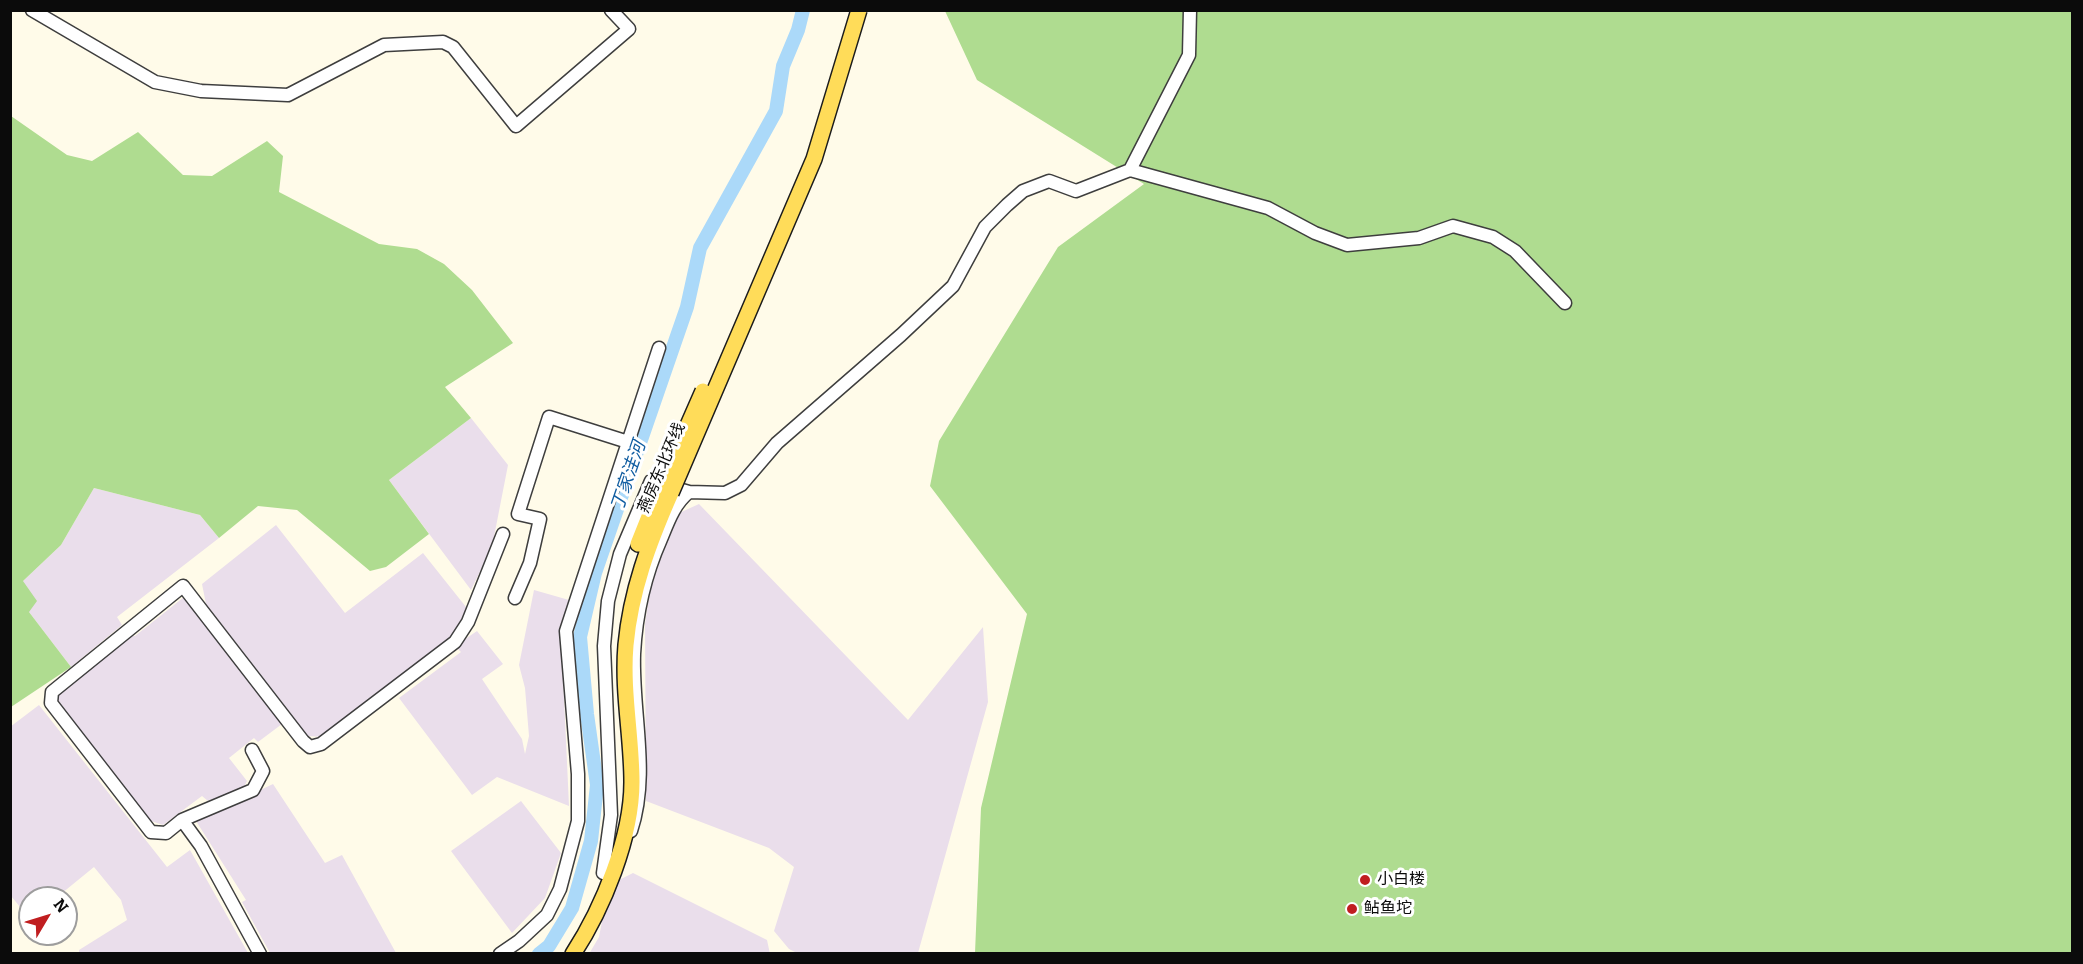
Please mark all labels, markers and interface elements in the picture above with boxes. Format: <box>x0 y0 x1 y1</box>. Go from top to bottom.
street label: 燕房东北环线 <box>634 420 690 516</box>
water label: 丁家洼河 <box>607 438 651 514</box>
place label: 小白楼 <box>1377 870 1425 890</box>
marker: 小白楼 <box>1358 873 1372 887</box>
north arrow <box>18 886 78 946</box>
text: N <box>50 895 72 917</box>
place label: 鲇鱼坨 <box>1364 899 1412 919</box>
marker: 鲇鱼坨 <box>1345 902 1359 916</box>

